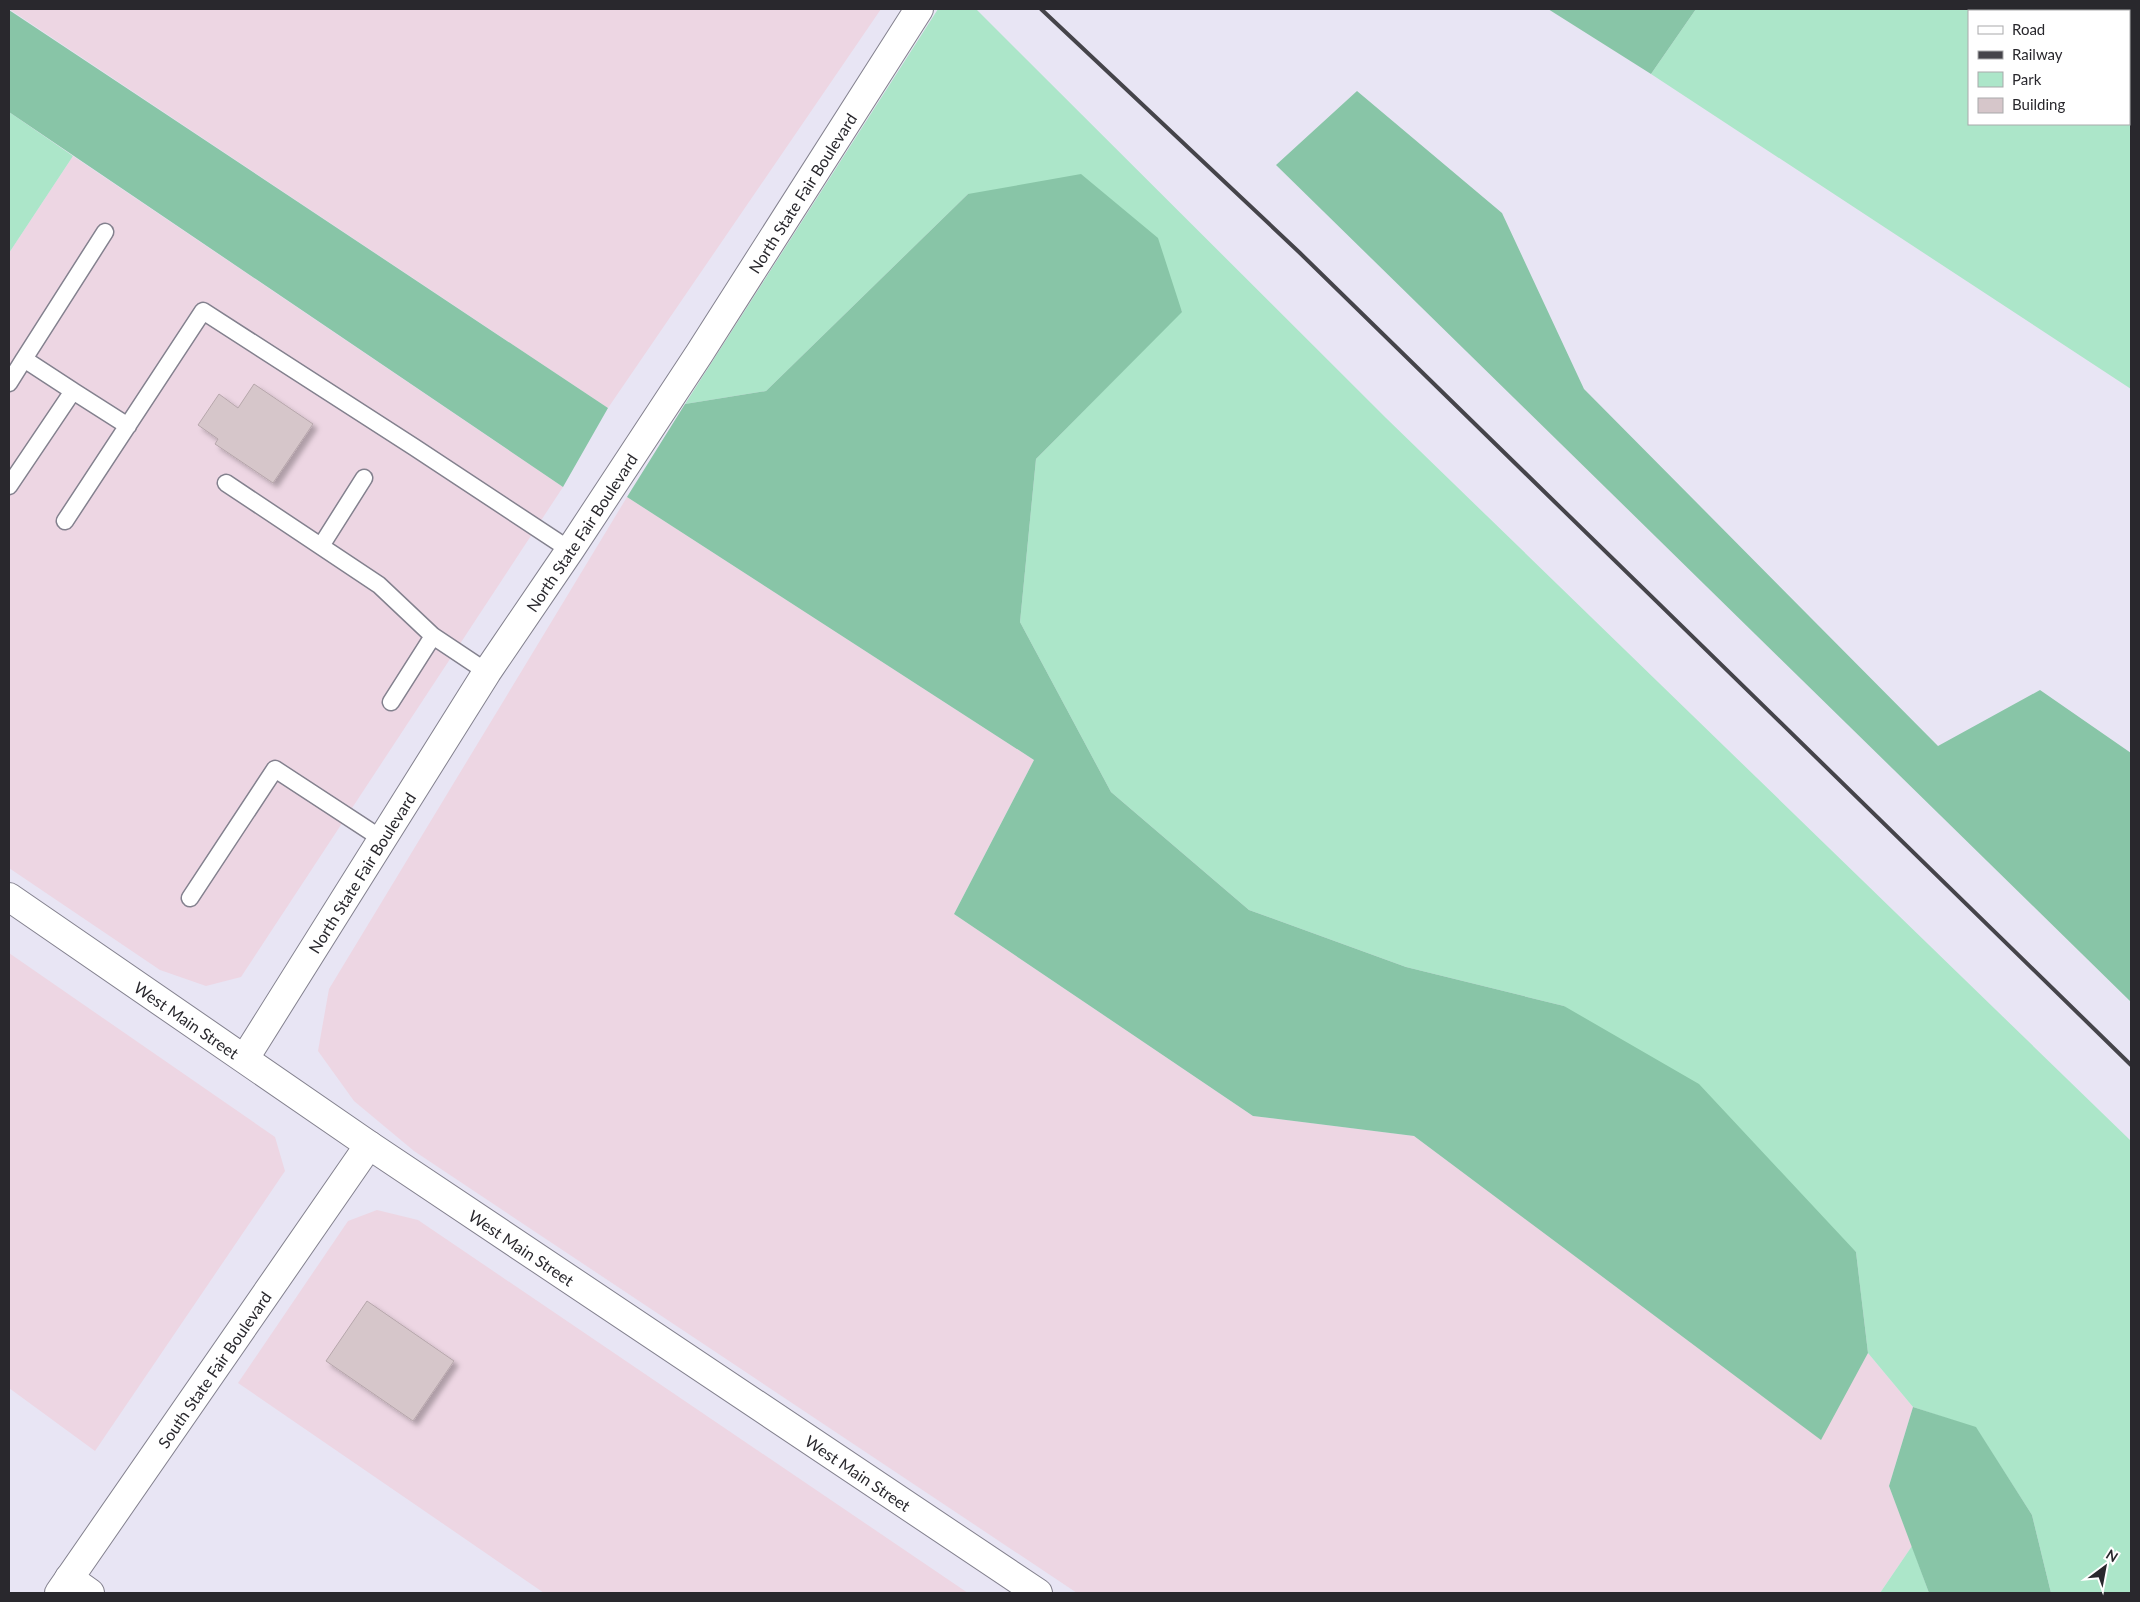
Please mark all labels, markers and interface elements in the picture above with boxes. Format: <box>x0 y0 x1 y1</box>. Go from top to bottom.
legend <box>1968 10 2130 125</box>
text: Road <box>2012 20 2045 38</box>
text: Railway <box>2012 45 2063 63</box>
text: Park <box>2012 70 2042 88</box>
text: Building <box>2012 95 2065 113</box>
street label: North State Fair Boulevard <box>744 109 860 276</box>
street label: North State Fair Boulevard <box>522 450 641 615</box>
street label: North State Fair Boulevard <box>304 789 419 956</box>
street label: West Main Street <box>131 977 243 1062</box>
street label: West Main Street <box>466 1205 578 1289</box>
street label: South State Fair Boulevard <box>153 1288 274 1451</box>
street label: West Main Street <box>802 1431 915 1515</box>
north arrow <box>2080 1542 2130 1592</box>
text: N <box>2103 1545 2121 1566</box>

